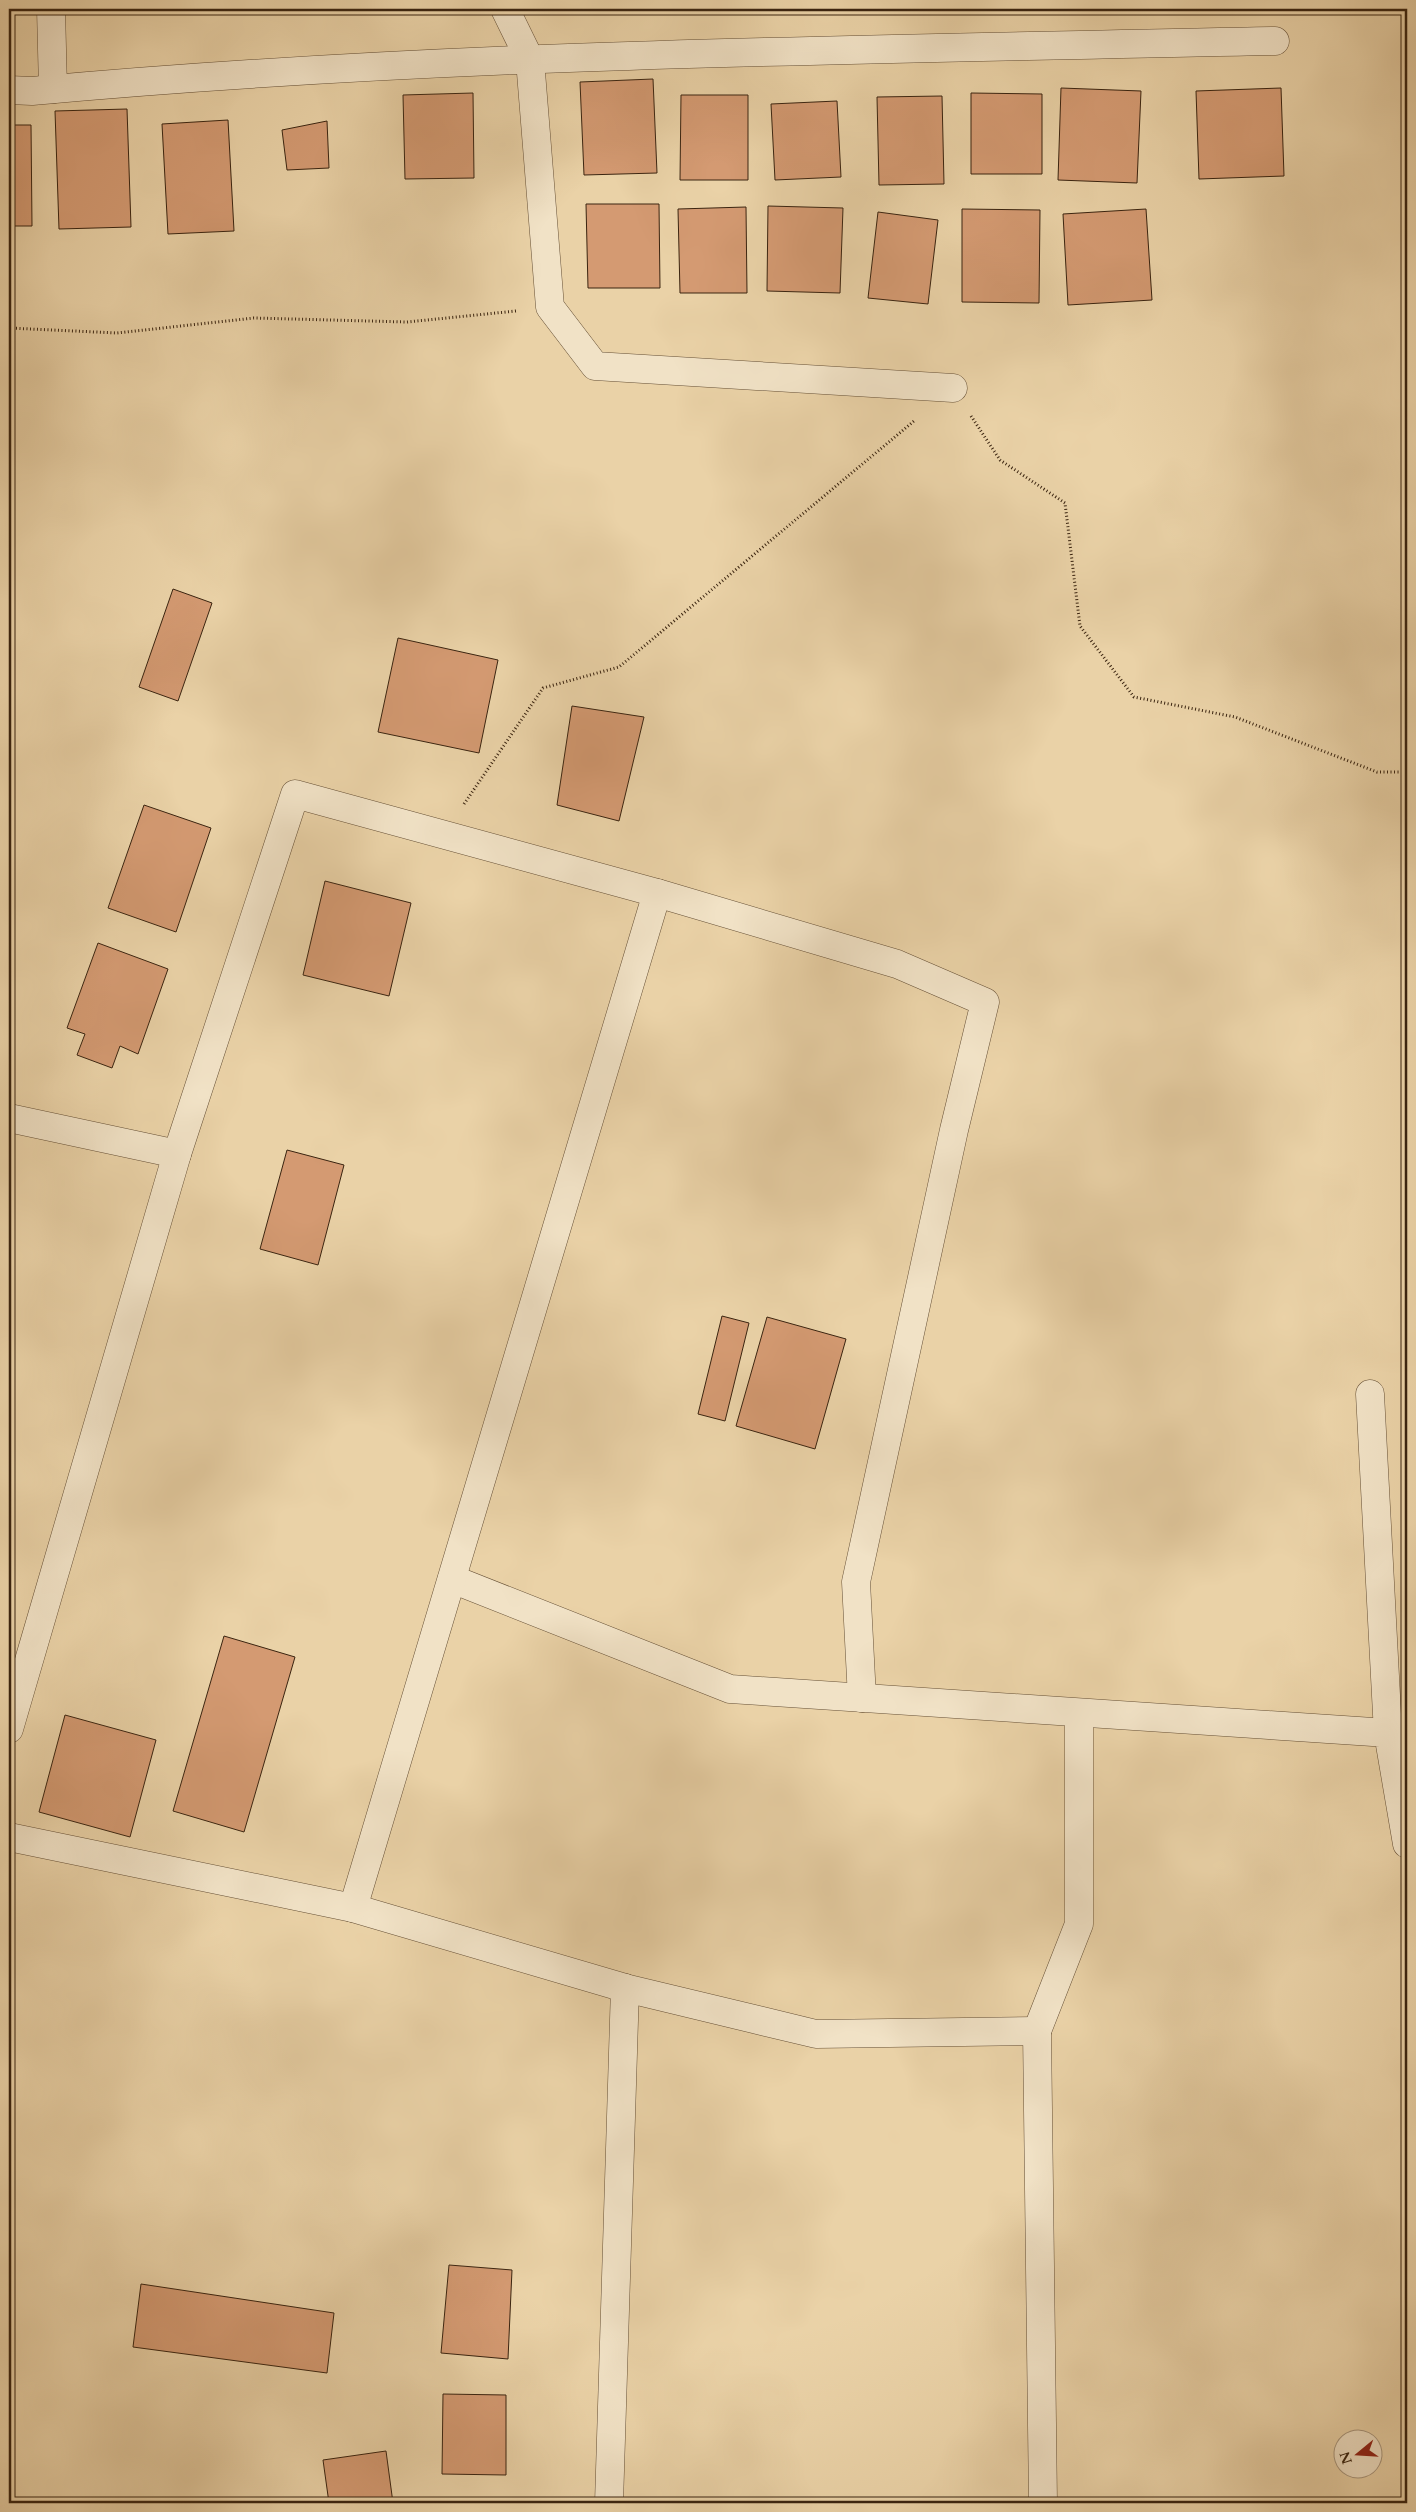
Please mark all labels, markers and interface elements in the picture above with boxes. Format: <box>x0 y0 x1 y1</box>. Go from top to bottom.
north arrow <box>1334 2430 1384 2480</box>
text: N <box>1335 2449 1357 2467</box>

